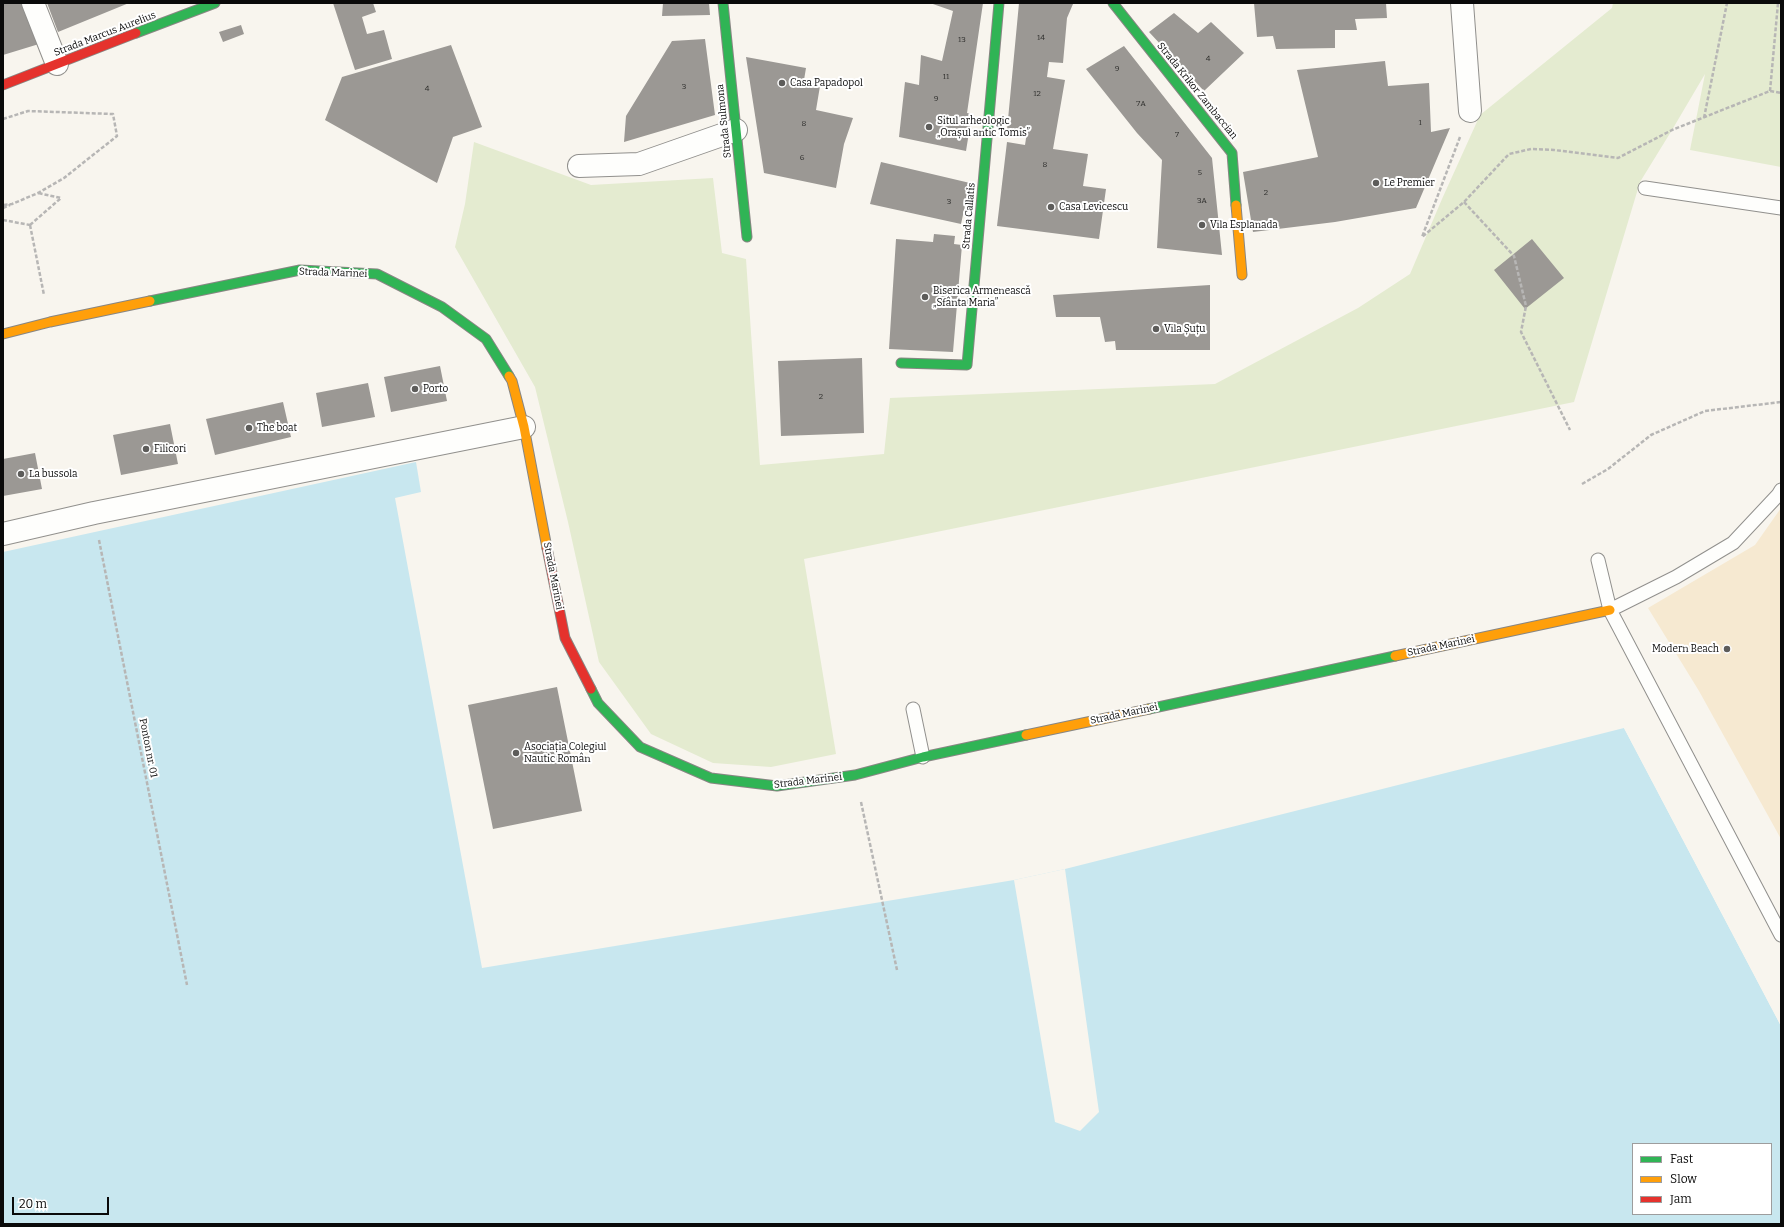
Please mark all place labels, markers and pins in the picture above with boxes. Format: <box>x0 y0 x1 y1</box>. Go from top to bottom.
place label: Casa Papadopol <box>790 77 863 89</box>
marker: Casa Papadopol <box>777 78 787 88</box>
place label: Situl arheologic „Orașul antic Tomis” <box>937 115 1030 138</box>
marker: Situl arheologic „Orașul antic Tomis” <box>924 122 934 132</box>
place label: Le Premier <box>1384 177 1435 189</box>
marker: Le Premier <box>1371 178 1381 188</box>
place label: Casa Levicescu <box>1059 201 1128 213</box>
marker: Casa Levicescu <box>1046 202 1056 212</box>
place label: Vila Esplanada <box>1210 219 1278 231</box>
marker: Vila Esplanada <box>1197 220 1207 230</box>
place label: Biserica Armenească „Sfânta Maria” <box>933 285 1031 308</box>
marker: Biserica Armenească „Sfânta Maria” <box>920 292 930 302</box>
place label: Vila Șuțu <box>1164 323 1206 335</box>
marker: Vila Șuțu <box>1151 324 1161 334</box>
place label: Porto <box>423 383 448 395</box>
marker: Porto <box>410 384 420 394</box>
place label: The boat <box>257 422 297 434</box>
marker: The boat <box>244 423 254 433</box>
place label: Filicori <box>154 443 186 455</box>
marker: Filicori <box>141 444 151 454</box>
place label: La bussola <box>29 468 77 480</box>
marker: La bussola <box>16 469 26 479</box>
place label: Modern Beach <box>1652 643 1719 655</box>
marker: Modern Beach <box>1722 644 1732 654</box>
place label: Asociația Colegiul Nautic Român <box>524 741 606 764</box>
marker: Asociația Colegiul Nautic Român <box>511 748 521 758</box>

